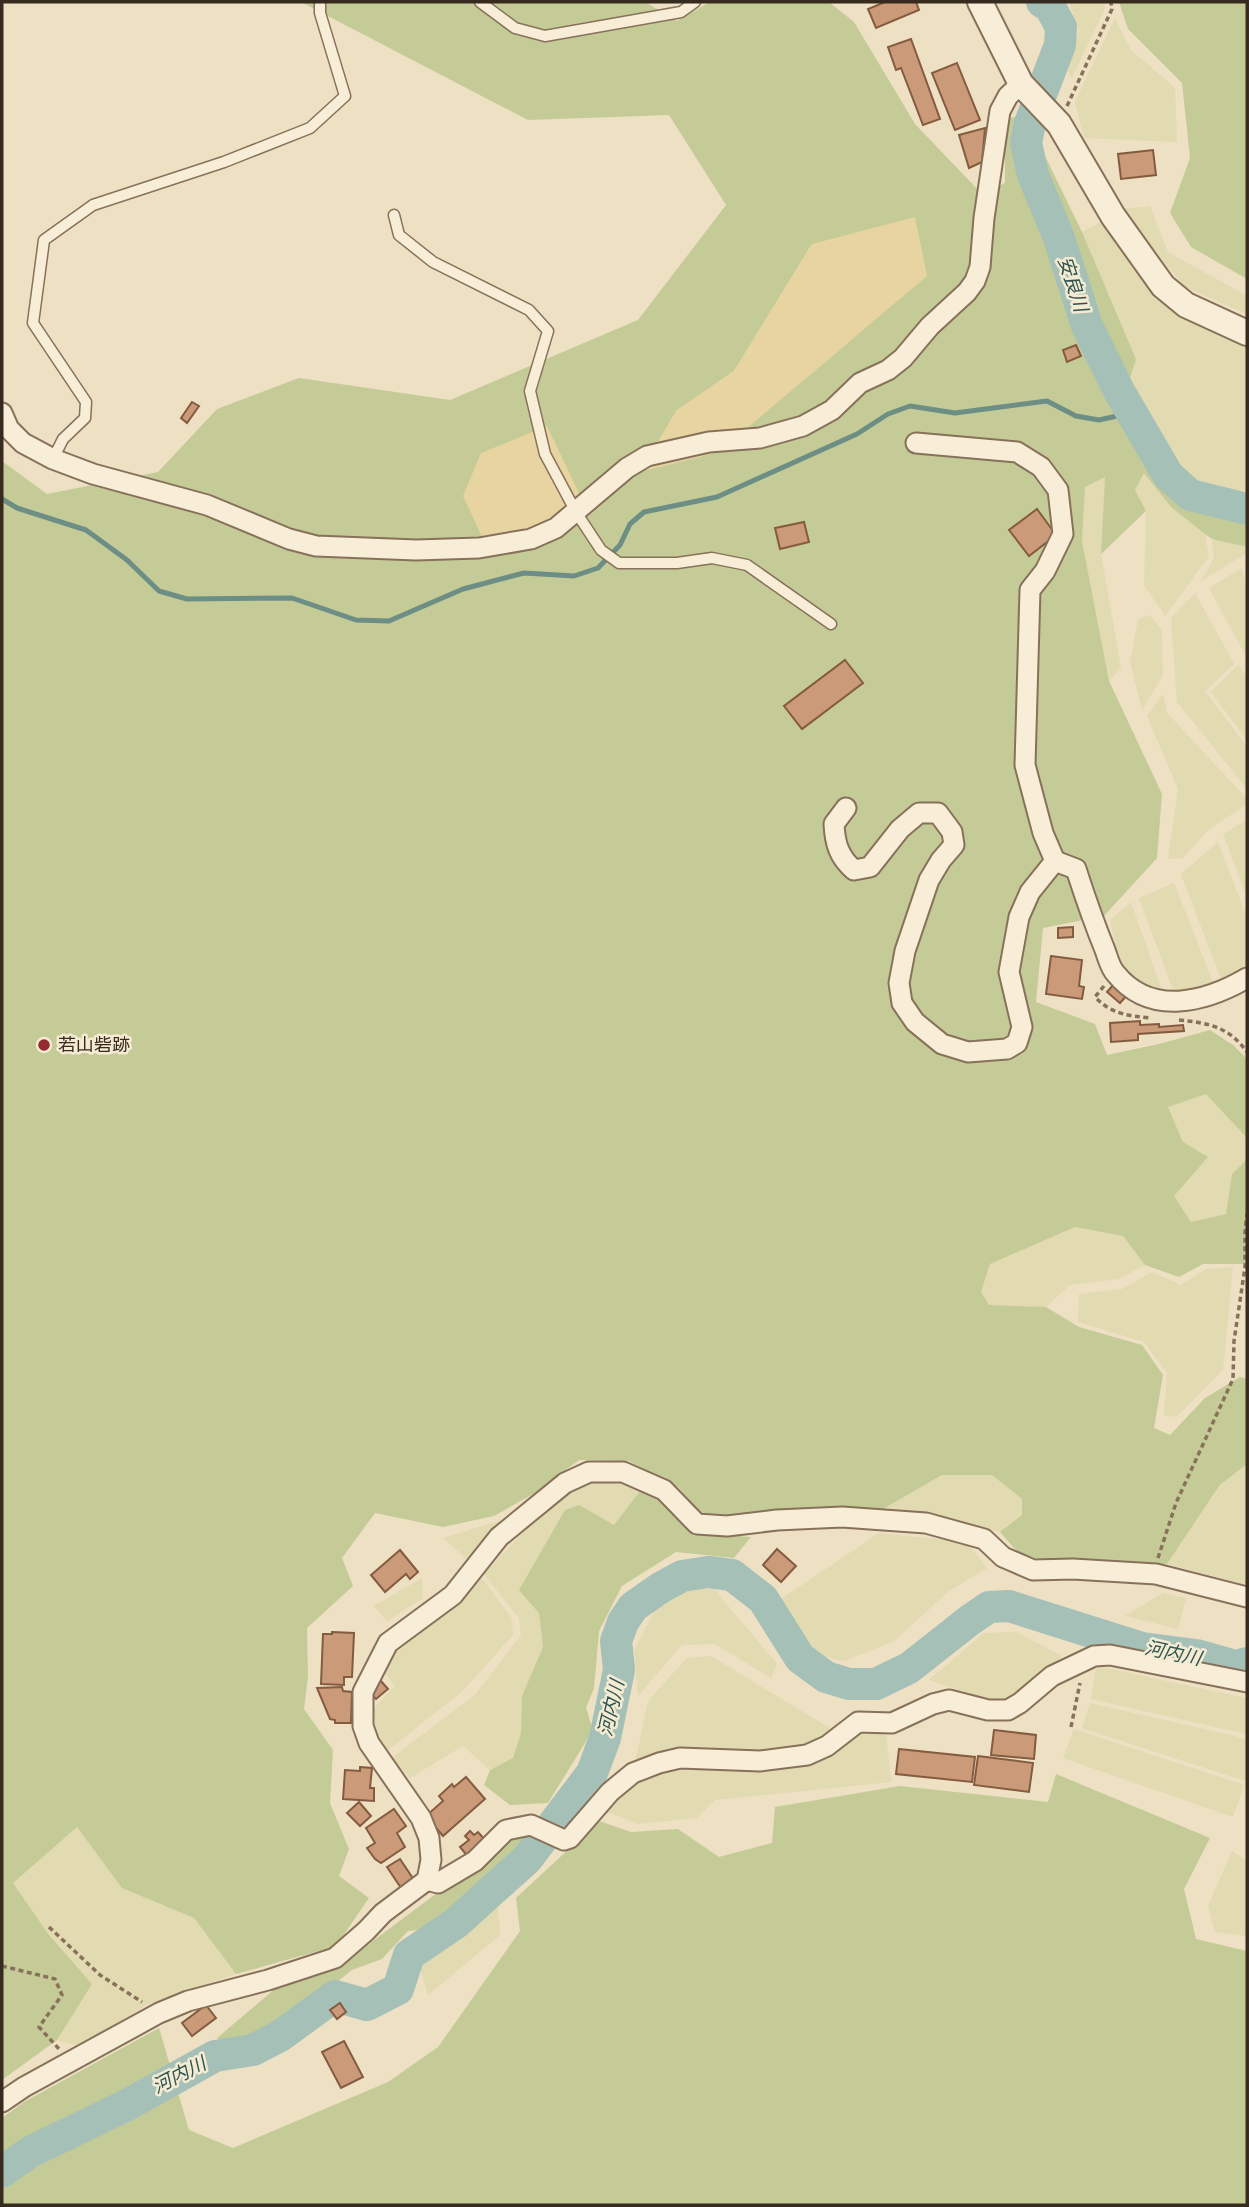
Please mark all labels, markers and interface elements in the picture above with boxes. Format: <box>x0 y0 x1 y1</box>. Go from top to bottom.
water label: 安良川 <box>1054 254 1092 316</box>
place label: 若山砦跡 <box>58 1035 130 1055</box>
marker: 若山砦跡 <box>36 1037 52 1053</box>
water label: 河内川 <box>1143 1637 1205 1670</box>
water label: 河内川 <box>594 1676 628 1738</box>
water label: 河内川 <box>149 2052 211 2097</box>

